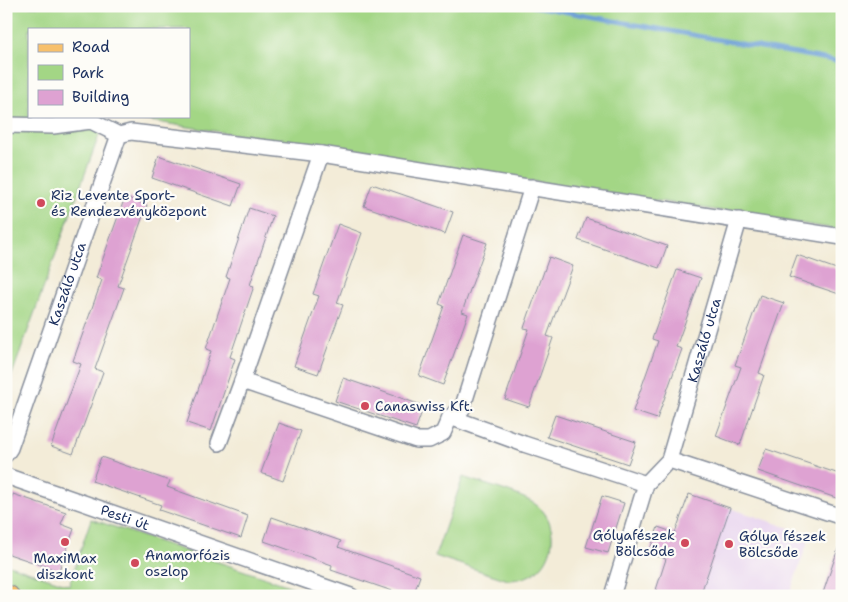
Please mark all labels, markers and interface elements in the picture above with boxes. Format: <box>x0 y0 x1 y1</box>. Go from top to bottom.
legend <box>28 28 190 118</box>
text: Road <box>72 37 110 57</box>
text: Park <box>72 63 104 83</box>
text: Building <box>72 87 129 107</box>
place label: Riz Levente Sport- és Rendezvényközpont <box>51 186 207 220</box>
marker: Riz Levente Sport- és Rendezvényközpont <box>35 197 47 209</box>
street label: Kaszáló utca <box>44 239 90 328</box>
street label: Kaszáló utca <box>683 296 725 385</box>
place label: Canaswiss Kft. <box>375 397 473 415</box>
marker: Canaswiss Kft. <box>359 400 371 412</box>
street label: Pesti út <box>98 501 152 534</box>
place label: Gólyafészek Bölcsőde <box>593 526 675 560</box>
place label: Gólya fészek Bölcsőde <box>739 527 826 561</box>
marker: MaxiMax diszkont <box>59 536 71 548</box>
marker: Gólyafészek Bölcsőde <box>679 537 691 549</box>
marker: Gólya fészek Bölcsőde <box>723 538 735 550</box>
place label: Anamorfózis oszlop <box>145 546 230 580</box>
place label: MaxiMax diszkont <box>34 549 96 583</box>
marker: Anamorfózis oszlop <box>129 557 141 569</box>

